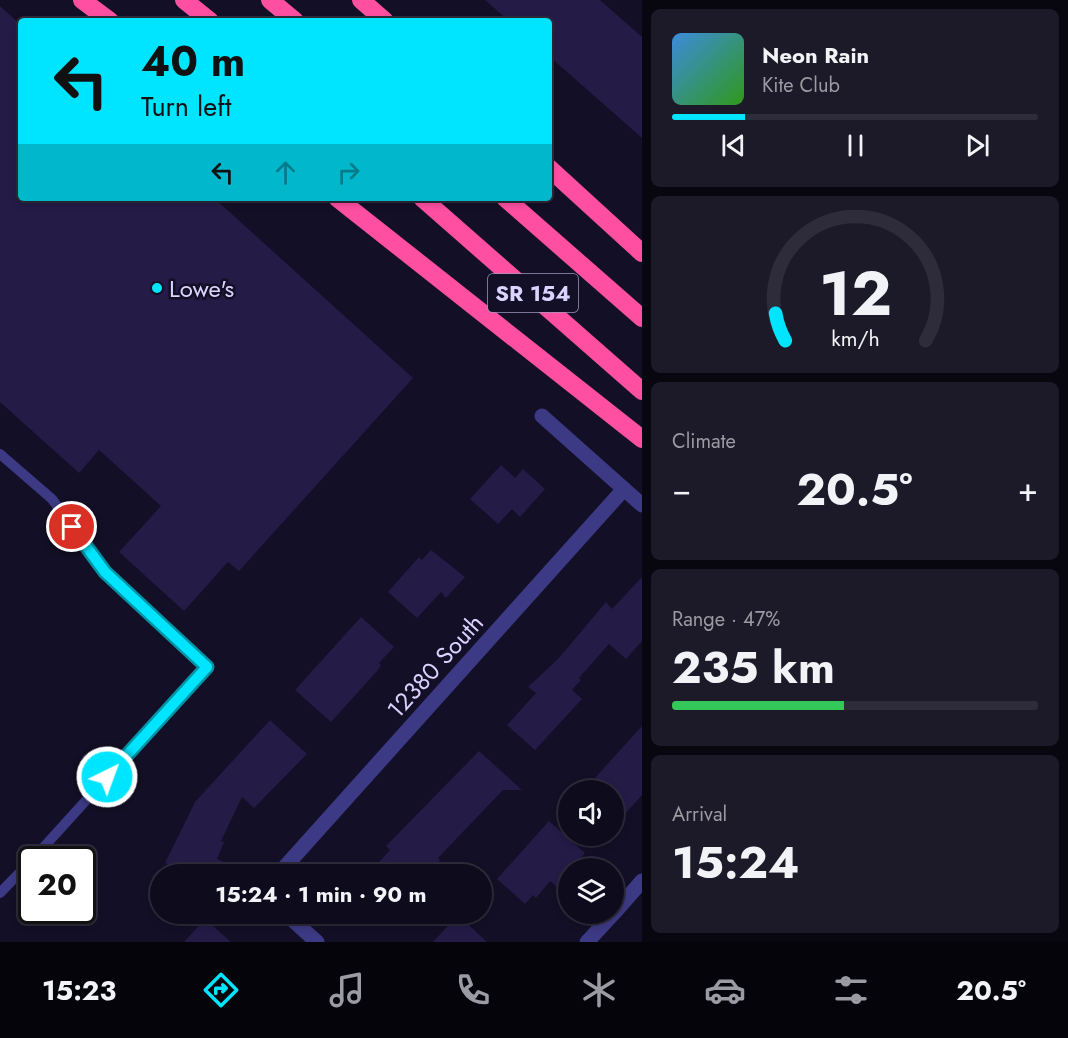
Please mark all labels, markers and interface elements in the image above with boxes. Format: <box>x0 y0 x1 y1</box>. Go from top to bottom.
text: 40 m <box>141 31 245 92</box>
text: Neon Rain <box>762 39 869 71</box>
icon: left <box>42 42 120 120</box>
text: Kite Club <box>762 71 840 100</box>
text: Turn left <box>141 87 231 126</box>
icon: previous <box>717 129 750 162</box>
icon: pause <box>839 129 872 162</box>
icon: next <box>961 129 994 162</box>
icon: left <box>206 156 239 189</box>
icon: ahead <box>269 156 302 189</box>
icon: right <box>332 156 365 189</box>
text: 12 <box>819 249 891 339</box>
place label: Lowe's <box>169 271 234 306</box>
road number: SR 154 <box>488 274 578 312</box>
marker: Lowe's <box>150 281 164 295</box>
text: km/h <box>831 324 879 355</box>
text: Climate <box>672 427 736 456</box>
text: 20.5° <box>796 457 913 522</box>
text: − <box>672 466 691 513</box>
text: + <box>1018 466 1038 513</box>
pin <box>46 501 97 552</box>
icon: arrive <box>55 510 88 543</box>
text: Range · 47% <box>672 605 780 634</box>
street label: 12380 South <box>379 606 491 726</box>
text: 235 km <box>672 635 835 700</box>
position arrow <box>75 745 139 809</box>
map controls <box>558 780 624 924</box>
button: sound <box>558 780 624 846</box>
text: Arrival <box>672 800 727 829</box>
text: 15:24 <box>672 830 799 895</box>
speed limit sign: 20 <box>18 846 96 924</box>
button: layers <box>558 858 624 924</box>
text: 15:24 · 1 min · 90 m <box>215 878 427 910</box>
icon: directions <box>200 969 242 1011</box>
icon: music <box>326 969 368 1011</box>
icon: phone <box>452 969 494 1011</box>
icon: climate <box>578 969 620 1011</box>
icon: car <box>704 969 746 1011</box>
icon: filters <box>830 969 872 1011</box>
text: 15:23 <box>42 971 116 1010</box>
text: 20.5° <box>956 971 1026 1010</box>

